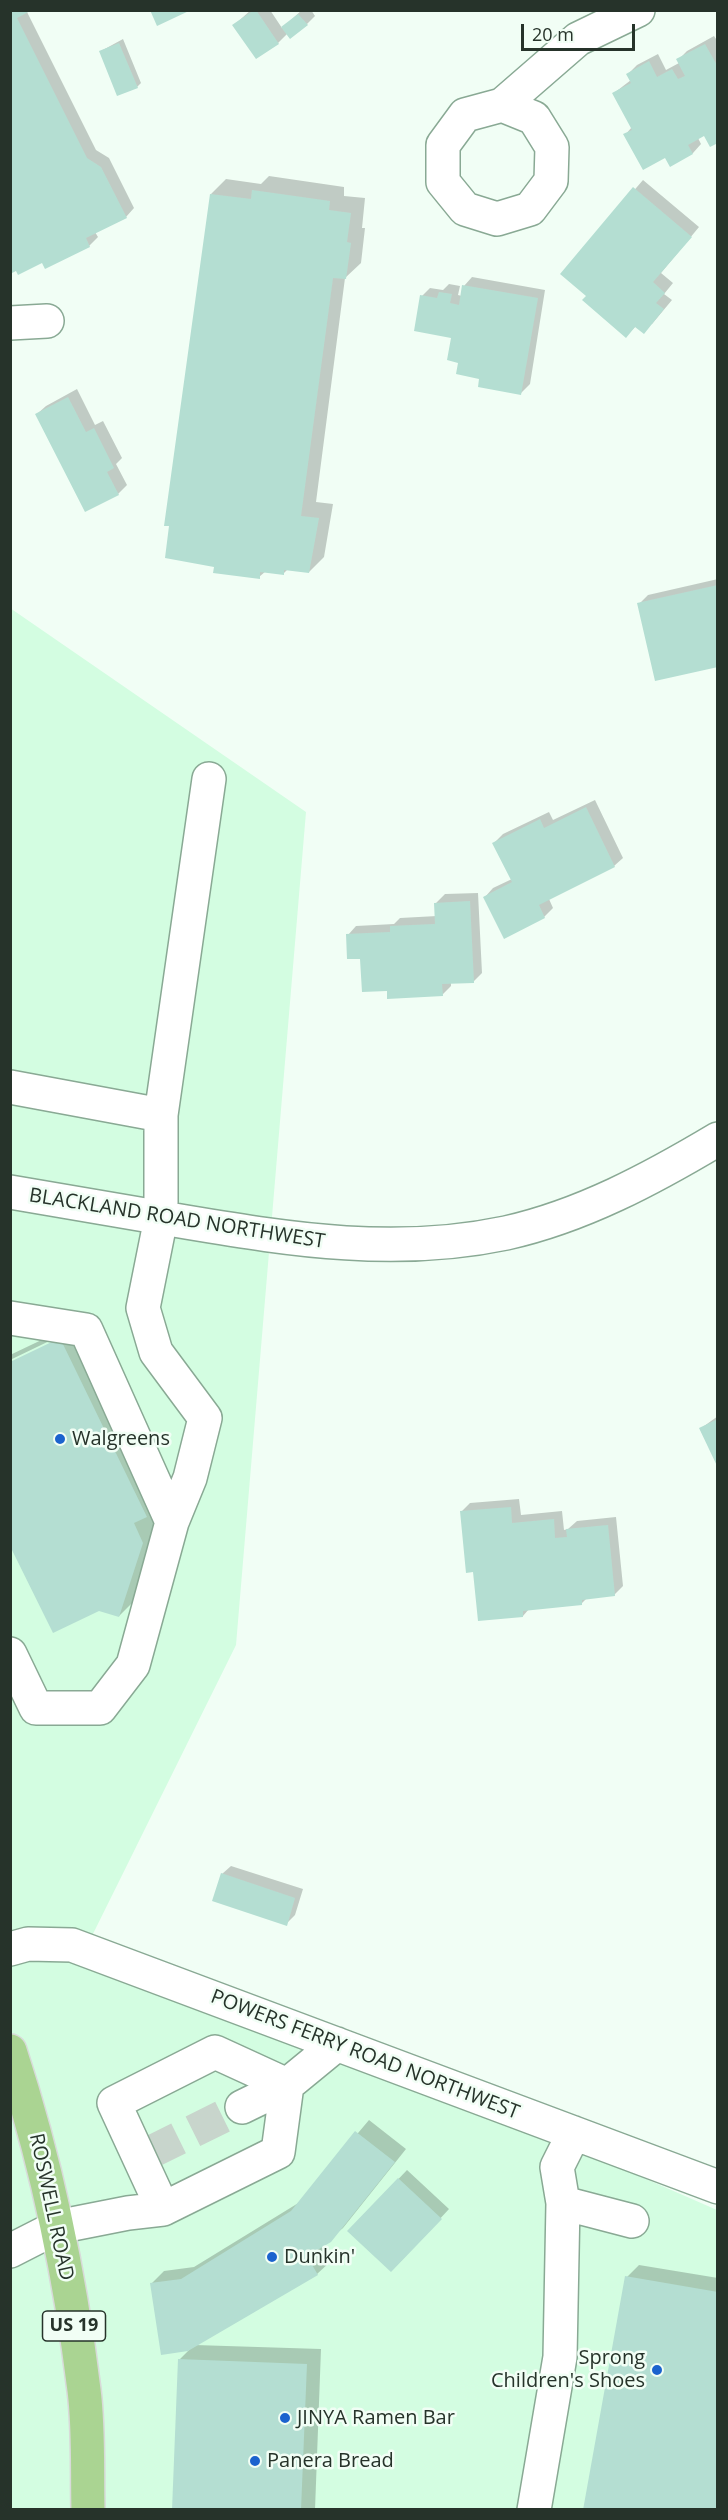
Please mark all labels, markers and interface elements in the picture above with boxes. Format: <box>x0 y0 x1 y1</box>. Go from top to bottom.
scale bar <box>524 12 638 50</box>
text: 20 m <box>532 22 574 46</box>
street label: BLACKLAND ROAD NORTHWEST <box>27 1184 327 1254</box>
place label: Walgreens <box>72 1427 170 1451</box>
marker: Walgreens <box>53 1432 67 1446</box>
street label: POWERS FERRY ROAD NORTHWEST <box>207 1985 523 2125</box>
street label: ROSWELL ROAD <box>24 2131 78 2283</box>
place label: Dunkin' <box>284 2245 355 2269</box>
marker: Dunkin' <box>265 2250 279 2264</box>
road number: US 19 <box>42 2311 106 2341</box>
place label: Sprong Children's Shoes <box>491 2346 645 2393</box>
marker: Sprong Children's Shoes <box>650 2363 664 2377</box>
place label: JINYA Ramen Bar <box>297 2406 455 2430</box>
marker: JINYA Ramen Bar <box>278 2411 292 2425</box>
place label: Panera Bread <box>267 2449 394 2473</box>
marker: Panera Bread <box>248 2454 262 2468</box>

